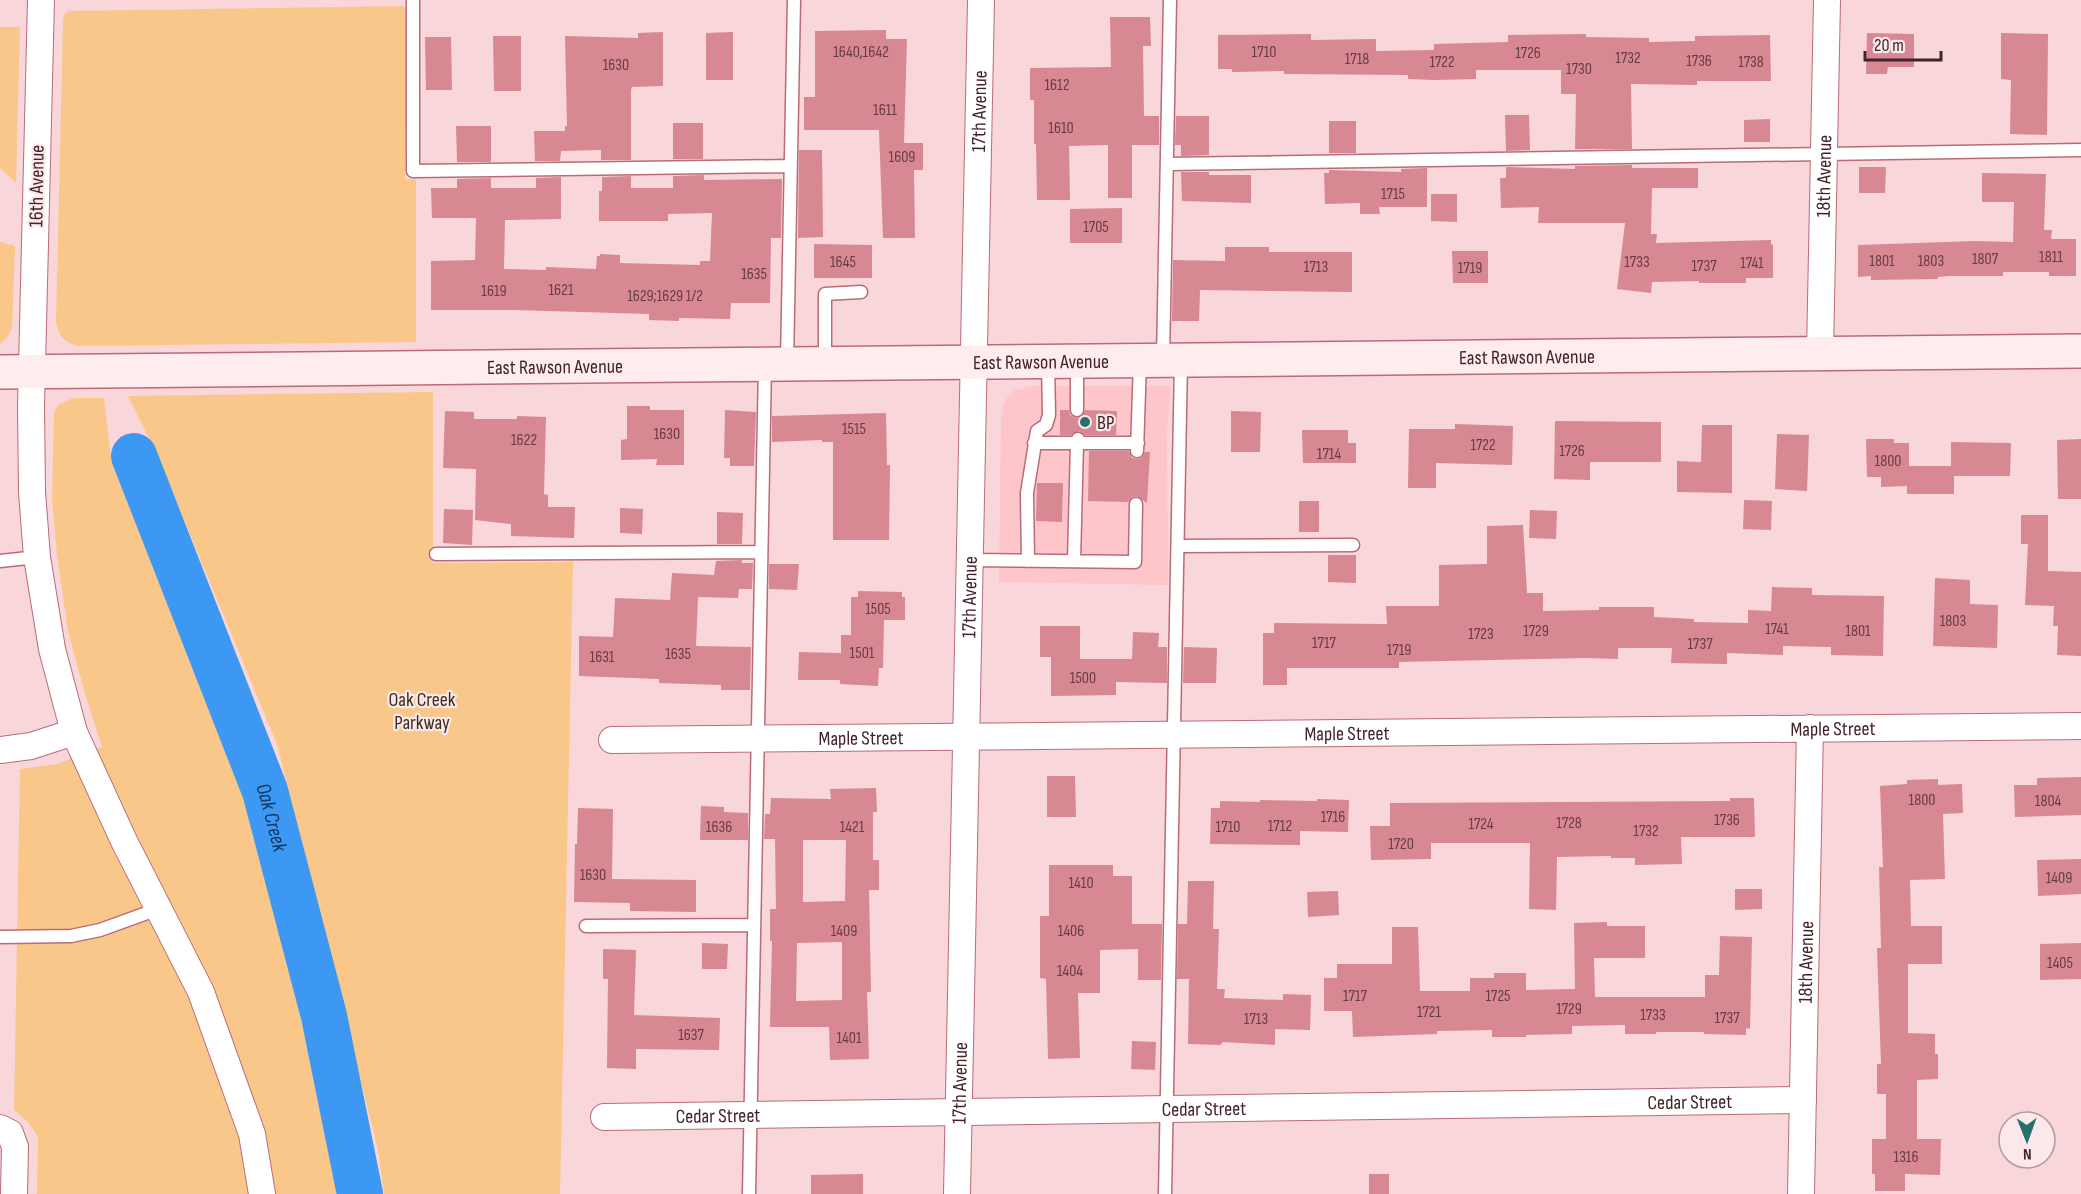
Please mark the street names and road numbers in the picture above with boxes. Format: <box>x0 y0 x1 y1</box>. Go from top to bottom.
street label: 17th Avenue <box>967 70 993 152</box>
street label: 18th Avenue <box>1812 135 1837 218</box>
street label: 16th Avenue <box>24 145 50 227</box>
street label: East Rawson Avenue <box>1459 345 1595 370</box>
street label: East Rawson Avenue <box>973 350 1109 375</box>
street label: East Rawson Avenue <box>487 355 623 380</box>
street label: 17th Avenue <box>957 556 983 638</box>
street label: Maple Street <box>1790 717 1876 742</box>
street label: Maple Street <box>1304 722 1390 746</box>
street label: Maple Street <box>818 726 904 751</box>
street label: 18th Avenue <box>1794 921 1819 1004</box>
street label: 17th Avenue <box>947 1042 973 1124</box>
street label: Cedar Street <box>1647 1090 1732 1115</box>
street label: Cedar Street <box>1161 1097 1247 1122</box>
street label: Cedar Street <box>675 1104 761 1129</box>

